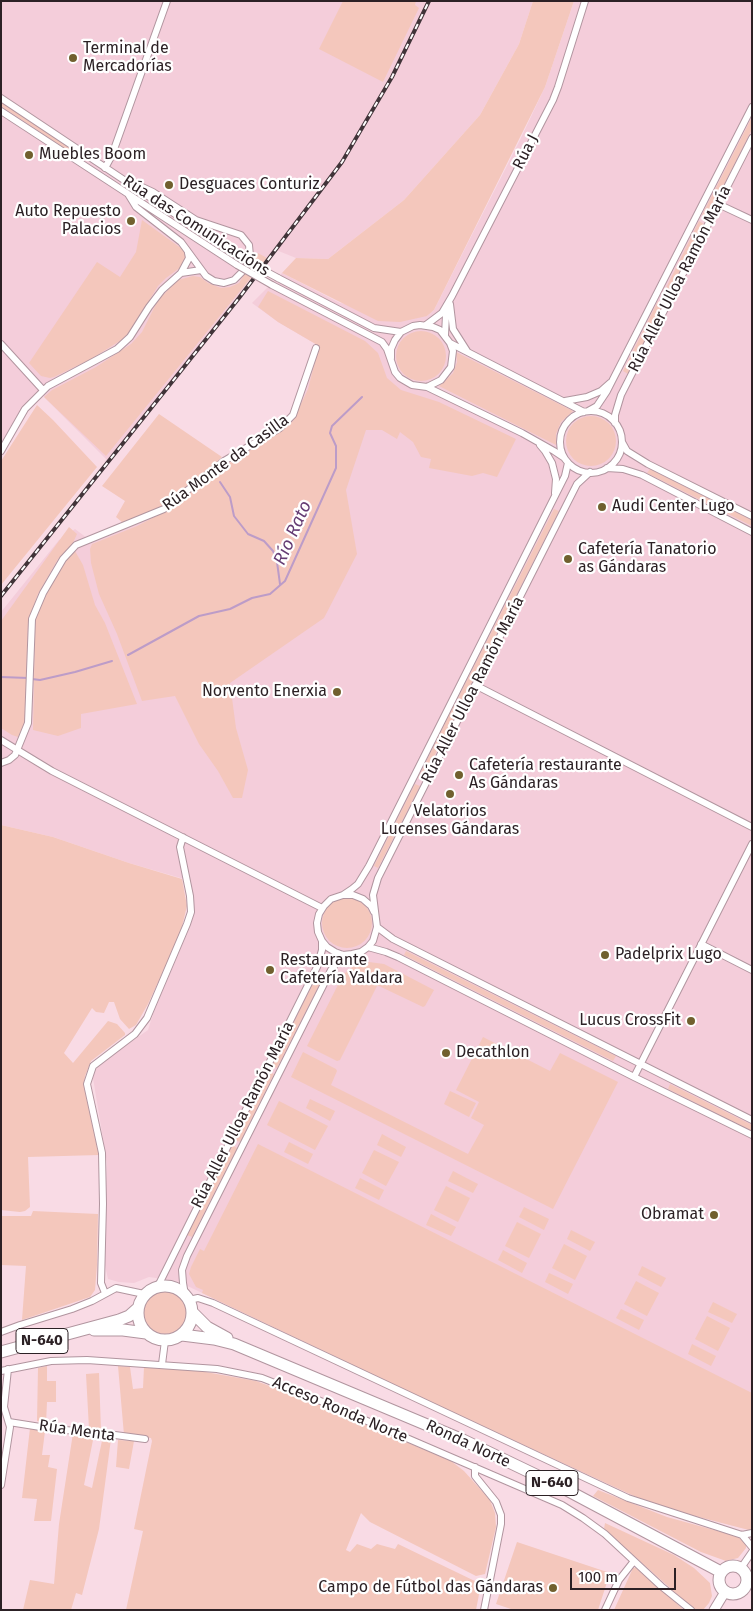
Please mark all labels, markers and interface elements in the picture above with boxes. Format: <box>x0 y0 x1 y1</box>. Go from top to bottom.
place label: Terminal de Mercadorías <box>83 39 172 77</box>
marker: Terminal de Mercadorías <box>67 52 79 64</box>
street label: Rúa J <box>509 131 543 173</box>
place label: Muebles Boom <box>39 145 146 165</box>
marker: Muebles Boom <box>23 149 35 161</box>
street label: Rúa das Comunicacións <box>119 171 273 281</box>
place label: Desguaces Conturiz <box>179 175 320 195</box>
marker: Desguaces Conturiz <box>163 179 175 191</box>
street label: Rúa Aller Ulloa Ramón María <box>624 182 736 376</box>
place label: Auto Repuesto Palacios <box>15 202 121 240</box>
marker: Auto Repuesto Palacios <box>125 215 137 227</box>
street label: Rúa Monte da Casilla <box>159 411 293 515</box>
place label: Audi Center Lugo <box>612 497 735 517</box>
water label: Río Rato <box>269 498 317 568</box>
marker: Audi Center Lugo <box>596 501 608 513</box>
place label: Cafetería Tanatorio as Gándaras <box>578 540 716 578</box>
marker: Cafetería Tanatorio as Gándaras <box>562 553 574 565</box>
street label: Rúa Aller Ulloa Ramón María <box>417 593 529 787</box>
place label: Norvento Enerxia <box>202 682 327 702</box>
marker: Norvento Enerxia <box>331 686 343 698</box>
place label: Cafetería restaurante As Gándaras <box>469 756 622 794</box>
marker: Cafetería restaurante As Gándaras <box>453 769 465 781</box>
marker: Velatorios Lucenses Gándaras <box>444 788 456 800</box>
place label: Velatorios Lucenses Gándaras <box>381 802 519 840</box>
place label: Padelprix Lugo <box>615 945 722 965</box>
marker: Padelprix Lugo <box>599 949 611 961</box>
place label: Restaurante Cafetería Yaldara <box>280 951 403 989</box>
marker: Restaurante Cafetería Yaldara <box>264 964 276 976</box>
place label: Lucus CrossFit <box>579 1011 681 1031</box>
marker: Lucus CrossFit <box>685 1015 697 1027</box>
street label: Rúa Aller Ulloa Ramón María <box>187 1018 299 1212</box>
place label: Decathlon <box>456 1043 530 1063</box>
marker: Decathlon <box>440 1047 452 1059</box>
place label: Obramat <box>641 1205 704 1225</box>
marker: Obramat <box>708 1209 720 1221</box>
road number: N-640 <box>16 1328 68 1354</box>
street label: Acceso Ronda Norte <box>270 1373 410 1447</box>
street label: Rúa Menta <box>38 1416 116 1446</box>
street label: Ronda Norte <box>423 1416 513 1472</box>
road number: N-640 <box>526 1470 578 1496</box>
scale bar <box>573 1558 679 1590</box>
text: 100 m <box>578 1568 618 1586</box>
place label: Campo de Fútbol das Gándaras <box>318 1578 543 1598</box>
marker: Campo de Fútbol das Gándaras <box>547 1582 559 1594</box>

